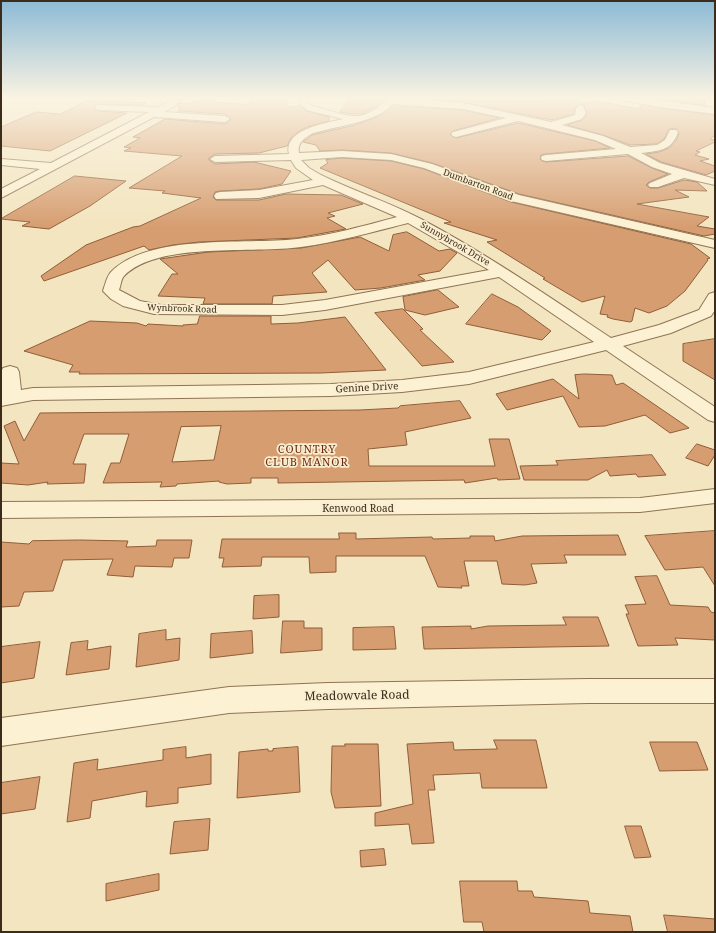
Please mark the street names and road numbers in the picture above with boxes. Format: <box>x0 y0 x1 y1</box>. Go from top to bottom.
street label: Dumbarton Road <box>441 167 515 203</box>
street label: Sunnybrook Drive <box>418 220 492 268</box>
street label: Wynbrook Road <box>147 302 217 316</box>
street label: Genine Drive <box>335 380 399 396</box>
street label: Kenwood Road <box>322 503 394 515</box>
street label: Meadowvale Road <box>304 688 410 704</box>

